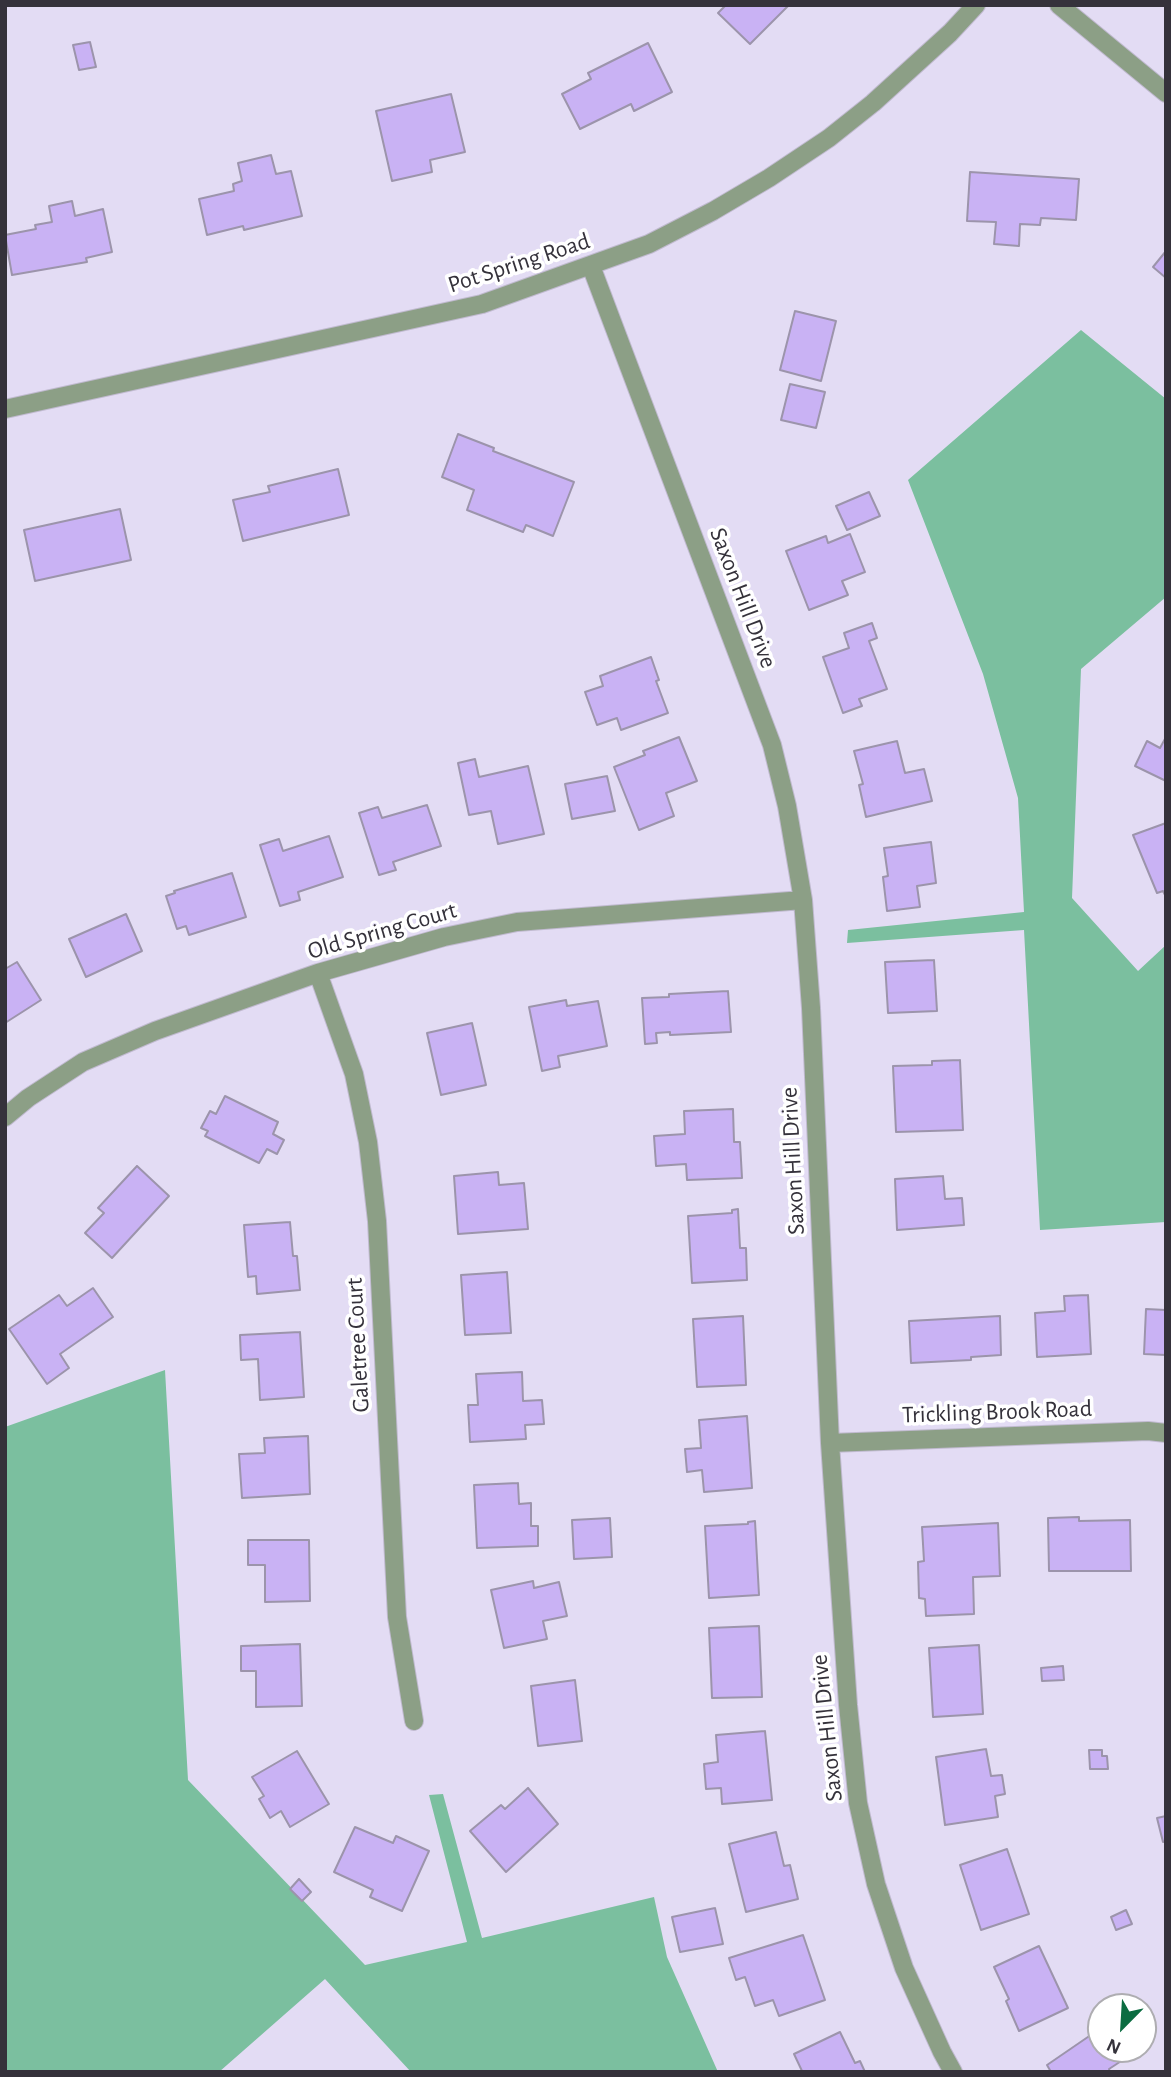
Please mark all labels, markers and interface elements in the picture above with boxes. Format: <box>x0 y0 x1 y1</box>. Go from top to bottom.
street label: Pot Spring Road <box>444 227 594 299</box>
street label: Saxon Hill Drive <box>703 524 783 672</box>
street label: Old Spring Court <box>304 896 460 966</box>
street label: Saxon Hill Drive <box>775 1086 811 1236</box>
street label: Galetree Court <box>340 1277 376 1413</box>
street label: Trickling Brook Road <box>901 1394 1093 1430</box>
street label: Saxon Hill Drive <box>805 1653 849 1803</box>
north arrow <box>1087 1993 1157 2063</box>
text: N <box>1104 2034 1124 2057</box>

